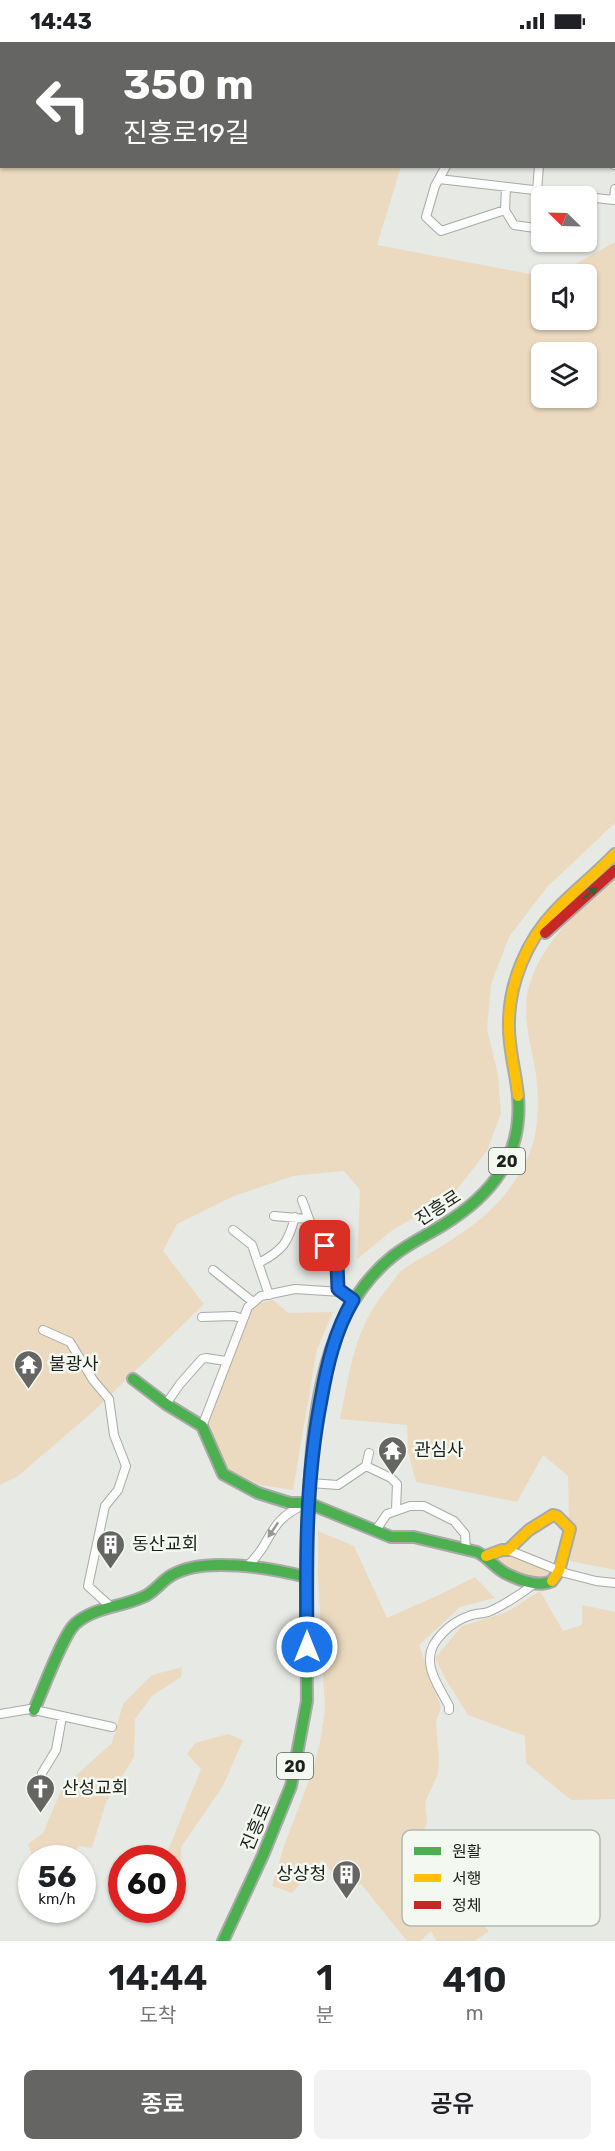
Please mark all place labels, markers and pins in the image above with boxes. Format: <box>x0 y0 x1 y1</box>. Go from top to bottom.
pin <box>299 1220 350 1271</box>
temple icon: 불광사 <box>12 1348 44 1390</box>
place label: 불광사 <box>49 1353 99 1375</box>
temple icon: 관심사 <box>377 1434 409 1476</box>
place label: 관심사 <box>414 1439 464 1461</box>
building icon: 동산교회 <box>95 1528 127 1570</box>
place label: 동산교회 <box>132 1533 198 1555</box>
church icon: 산성교회 <box>25 1772 57 1814</box>
place label: 산성교회 <box>62 1777 128 1799</box>
building icon: 상상청 <box>331 1858 363 1900</box>
place label: 상상청 <box>276 1863 326 1885</box>

